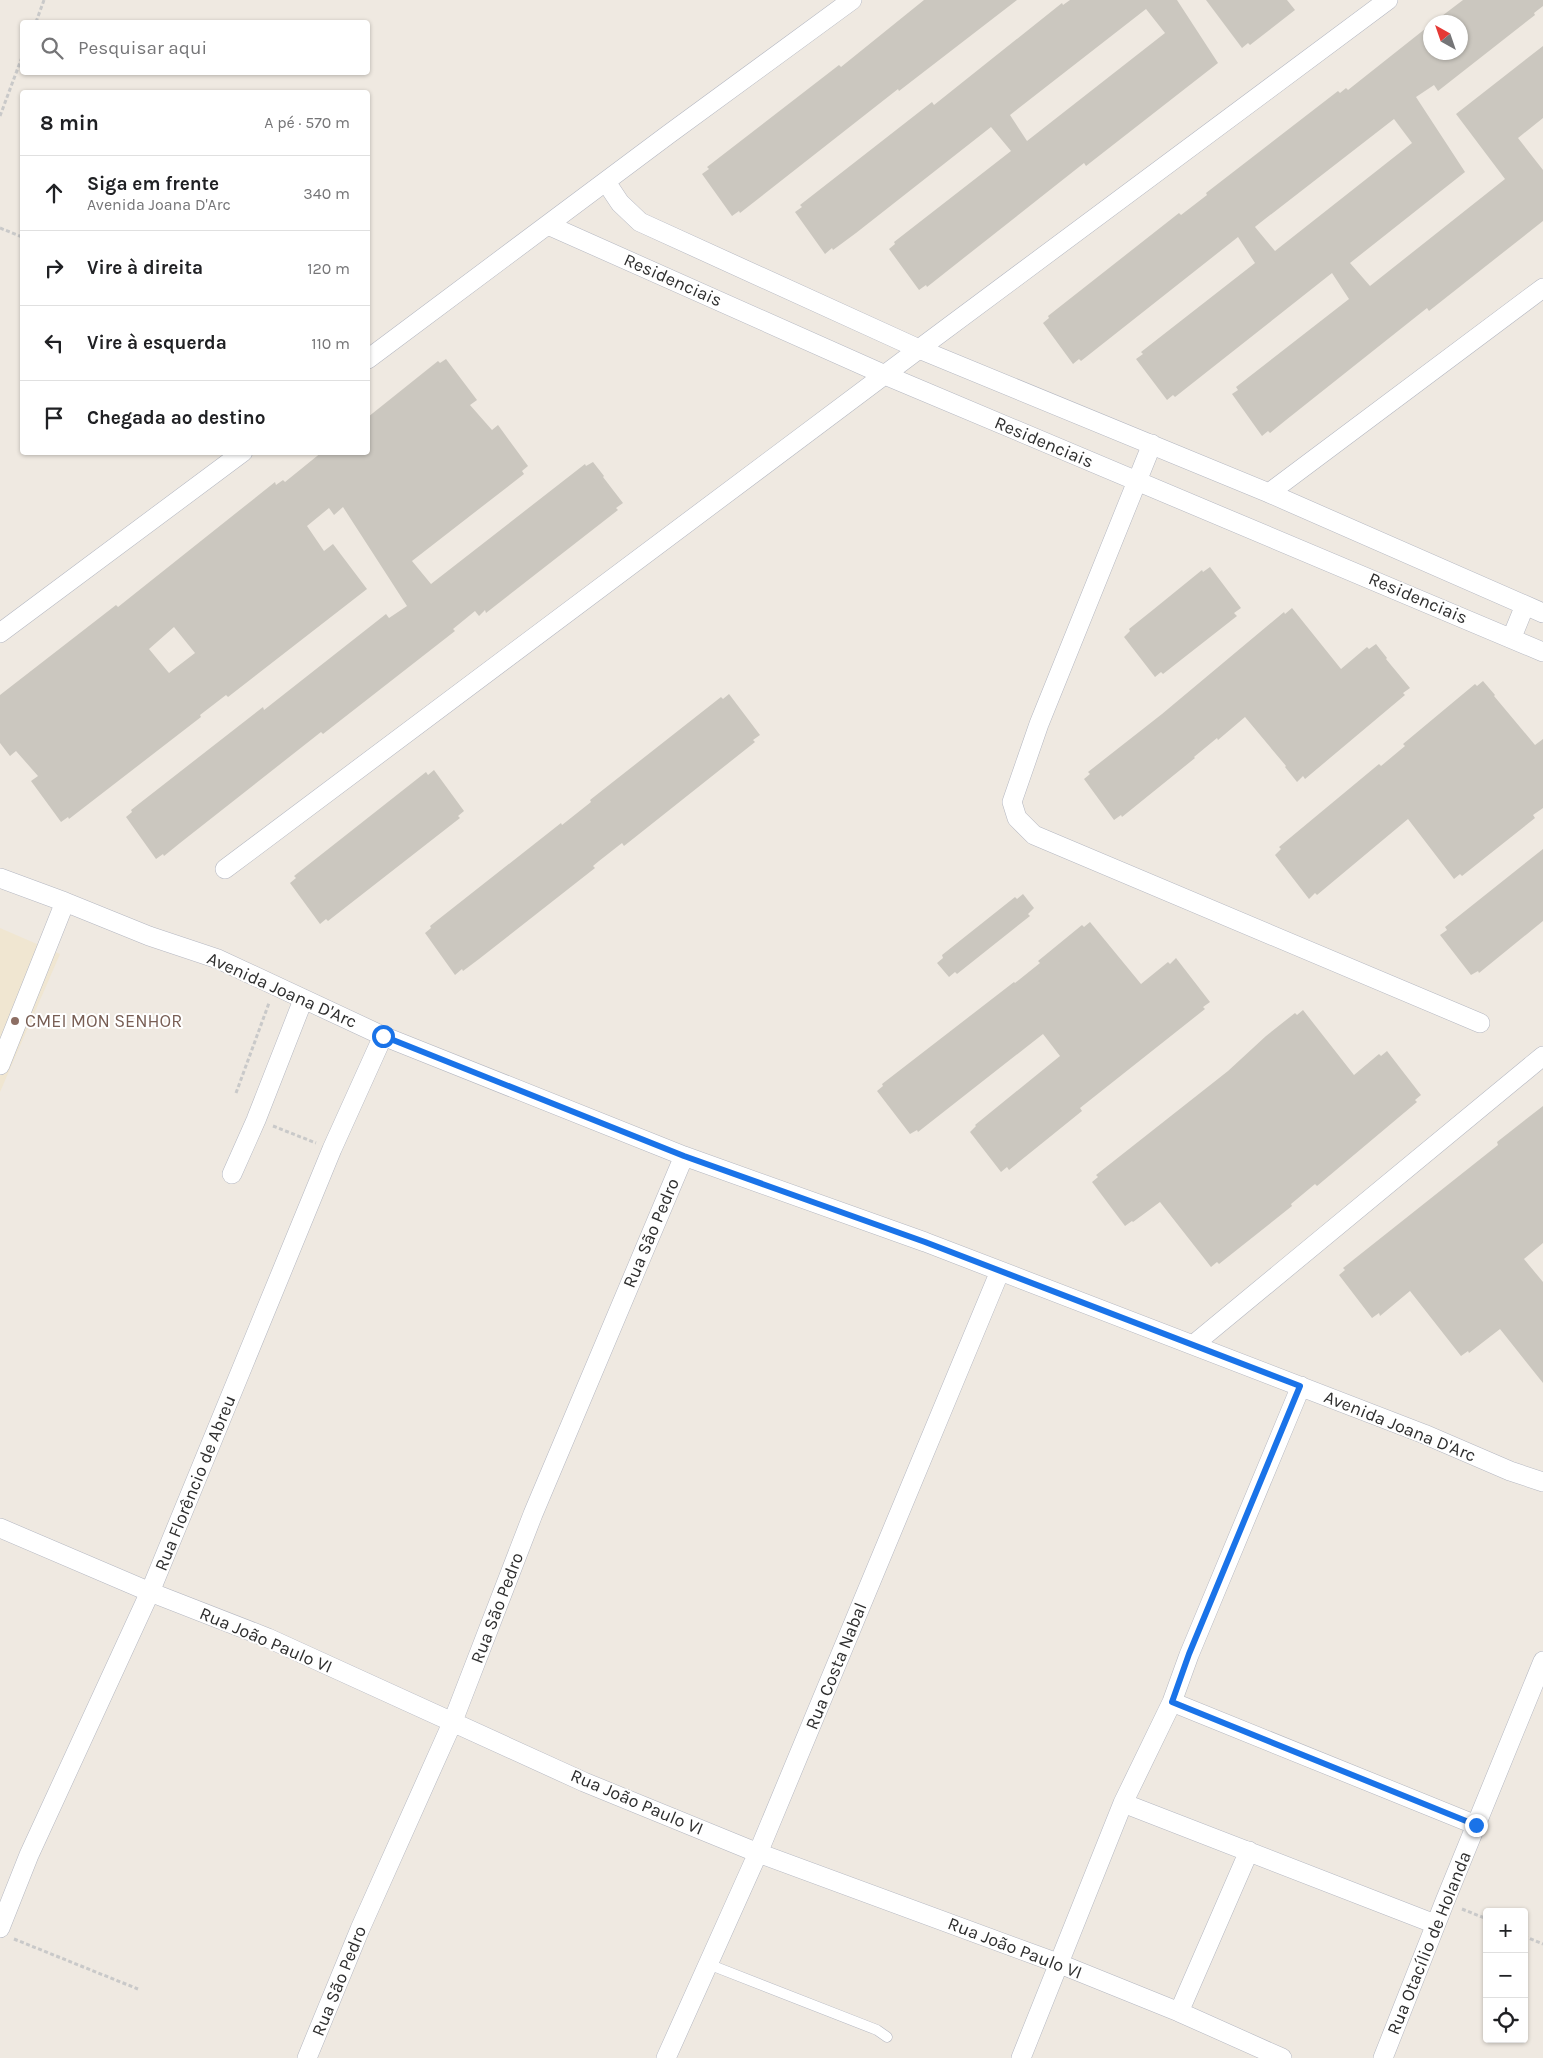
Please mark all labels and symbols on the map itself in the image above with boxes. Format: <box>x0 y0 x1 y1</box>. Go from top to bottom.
north arrow <box>1423 15 1468 60</box>
street label: Residenciais <box>620 249 726 311</box>
street label: Residenciais <box>991 411 1097 473</box>
street label: Residenciais <box>1365 567 1471 629</box>
street label: Avenida Joana D'Arc <box>204 947 360 1033</box>
place label: CMEI MON SENHOR <box>25 1010 182 1032</box>
marker: CMEI MON SENHOR <box>9 1015 21 1027</box>
route start <box>372 1025 395 1048</box>
street label: Rua São Pedro <box>618 1175 684 1291</box>
street label: Avenida Joana D'Arc <box>1321 1385 1479 1467</box>
street label: Rua Florêncio de Abreu <box>150 1392 240 1574</box>
street label: Rua São Pedro <box>466 1549 528 1667</box>
street label: Rua Costa Nabal <box>800 1599 872 1733</box>
street label: Rua João Paulo VI <box>196 1602 336 1678</box>
street label: Rua João Paulo VI <box>567 1764 707 1840</box>
route end <box>1465 1814 1488 1837</box>
street label: Rua Otacílio de Holanda <box>1382 1848 1476 2038</box>
street label: Rua João Paulo VI <box>945 1912 1085 1984</box>
street label: Rua São Pedro <box>307 1923 371 2039</box>

